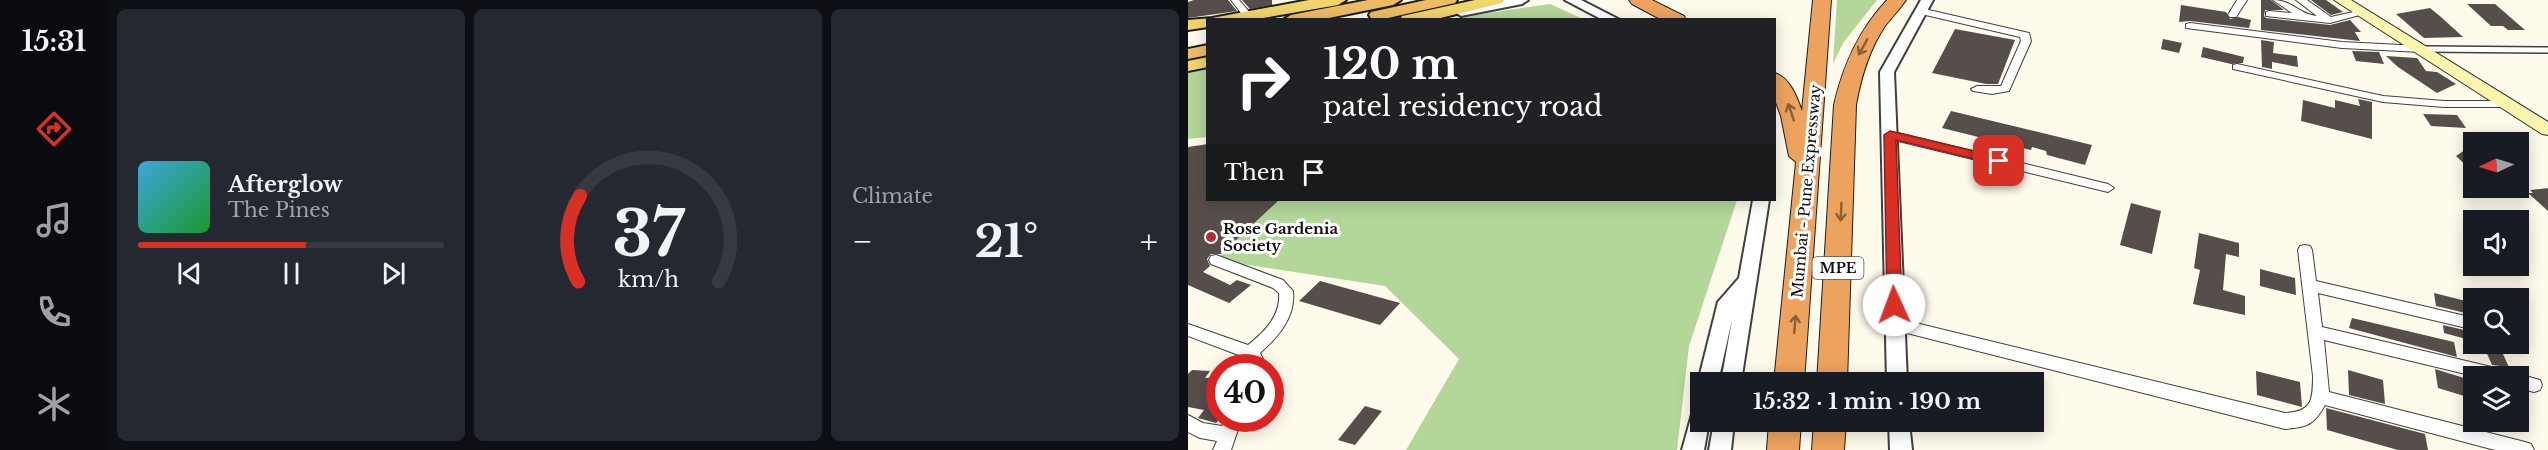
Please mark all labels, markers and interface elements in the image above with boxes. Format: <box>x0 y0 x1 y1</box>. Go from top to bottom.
text: 15:31 <box>22 25 86 58</box>
text: 120 m <box>1323 38 1458 90</box>
one-way arrow <box>1857 38 1868 56</box>
icon: right <box>1224 42 1302 120</box>
street label: Mumbai - Pune Expressway <box>1787 83 1825 298</box>
text: patel residency road <box>1323 90 1602 123</box>
one-way arrow <box>1785 103 1796 122</box>
icon: directions <box>33 108 75 150</box>
north arrow <box>2463 132 2529 198</box>
map controls <box>2463 132 2529 432</box>
pin <box>1973 135 2024 186</box>
icon: arrive <box>1982 144 2015 177</box>
icon: arrive <box>1297 156 1330 189</box>
text: Then <box>1224 159 1285 186</box>
text: Afterglow <box>228 171 343 198</box>
text: Climate <box>852 184 933 208</box>
text: 37 <box>612 195 685 273</box>
text: The Pines <box>228 198 330 222</box>
icon: music <box>33 199 75 241</box>
one-way arrow <box>1835 202 1846 222</box>
button: sound <box>2463 210 2529 276</box>
text: 21° <box>974 213 1038 269</box>
place label: Rose Gardenia Society <box>1223 219 1338 255</box>
text: − <box>852 221 873 262</box>
text: + <box>1140 221 1158 262</box>
marker: Rose Gardenia Society <box>1204 230 1218 244</box>
icon: previous <box>173 257 206 290</box>
icon: pause <box>275 257 308 290</box>
icon: next <box>377 257 410 290</box>
road number: MPE <box>1812 257 1864 279</box>
text: km/h <box>618 266 679 293</box>
position arrow <box>1862 273 1926 337</box>
button: search <box>2463 288 2529 354</box>
icon: phone <box>33 291 75 333</box>
one-way arrow <box>1789 315 1800 335</box>
speed limit sign: 40 <box>1206 354 1284 432</box>
button: layers <box>2463 366 2529 432</box>
icon: climate <box>33 383 75 425</box>
text: 15:32 · 1 min · 190 m <box>1753 388 1981 415</box>

